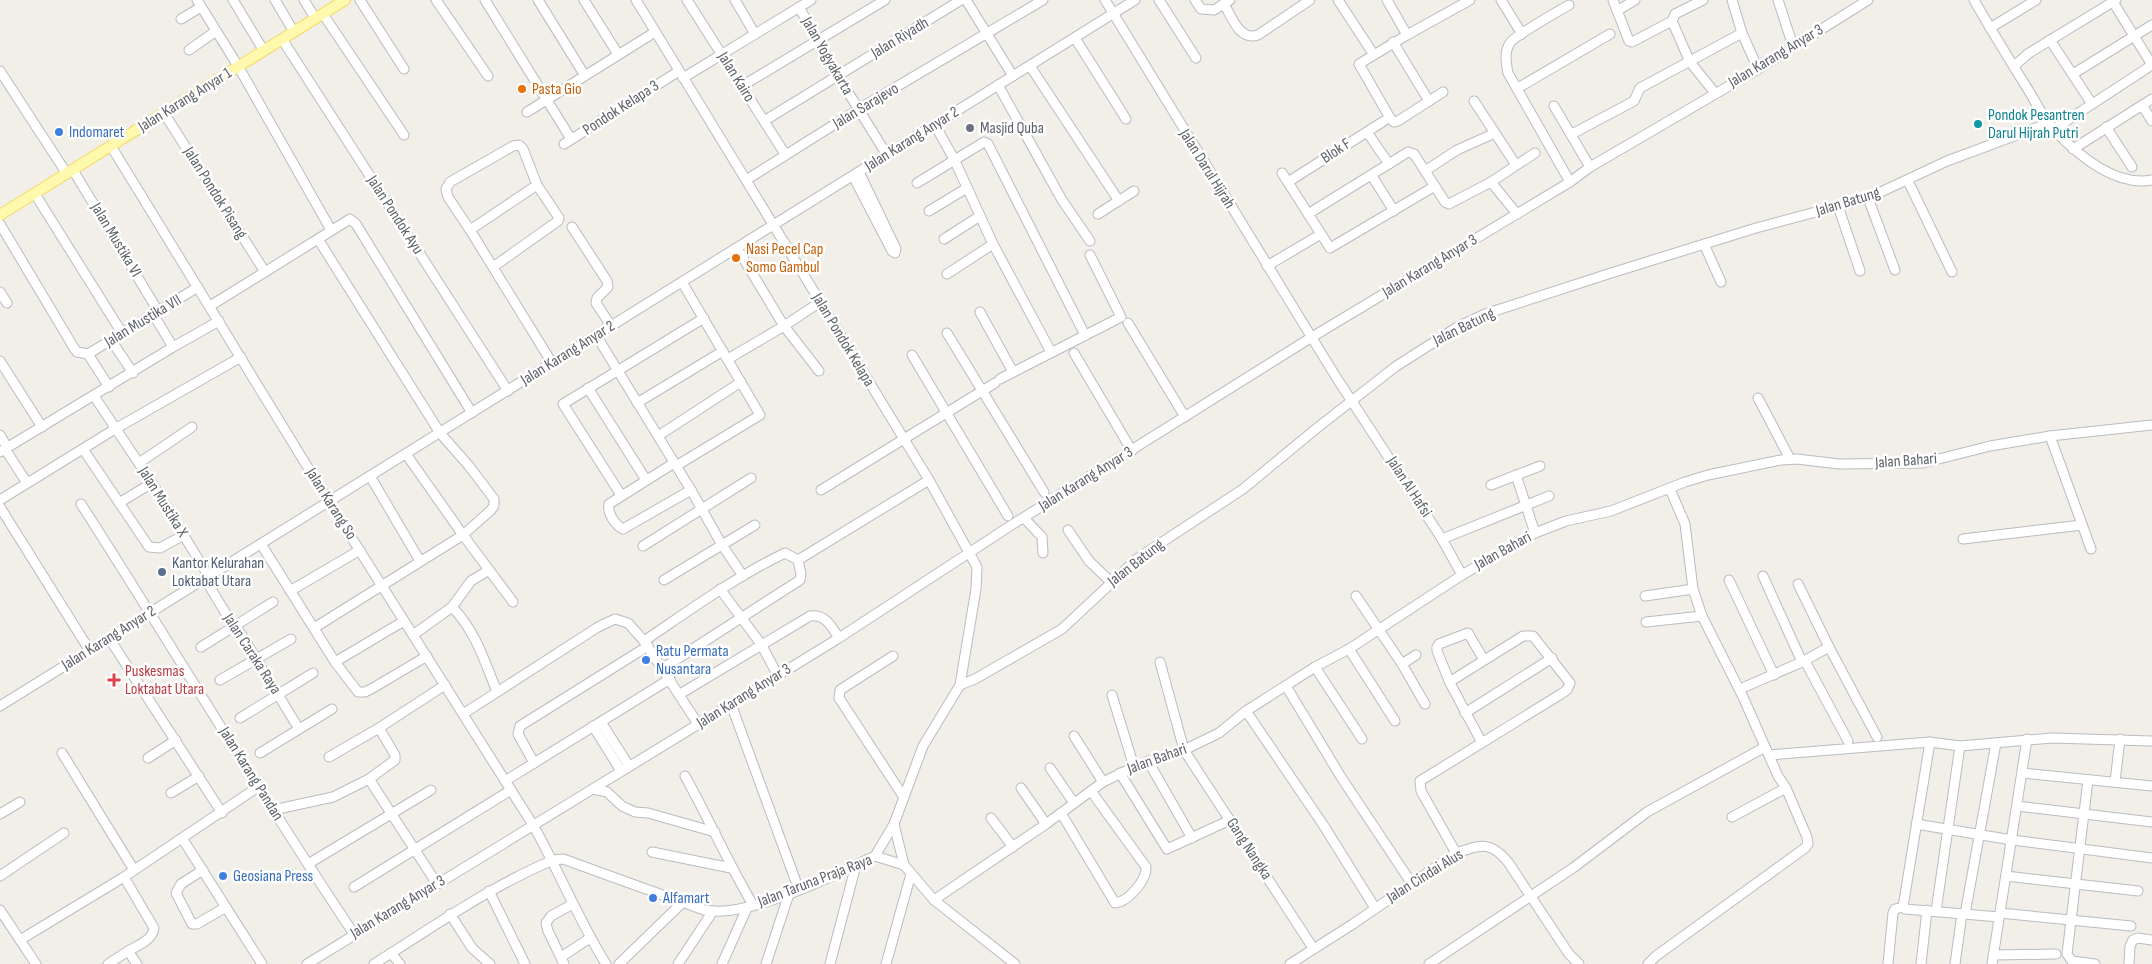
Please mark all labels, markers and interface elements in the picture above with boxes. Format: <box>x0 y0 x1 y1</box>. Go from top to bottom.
street label: Jalan Yogyakarta <box>797 13 857 98</box>
street label: Jalan Riyadh <box>867 13 932 63</box>
street label: Jalan Karang Anyar 3 <box>1724 20 1827 92</box>
street label: Jalan Kairo <box>713 48 759 105</box>
street label: Jalan Karang Anyar 1 <box>134 64 235 137</box>
street label: Pondok Kelapa 3 <box>579 76 663 140</box>
street label: Jalan Sarajevo <box>829 79 902 134</box>
place label: Pasta Gio <box>532 80 582 99</box>
marker: Pasta Gio <box>516 83 528 95</box>
street label: Jalan Karang Anyar 2 <box>861 103 963 176</box>
place label: Pondok Pesantren Darul Hijrah Putri <box>1988 106 2085 143</box>
marker: Pondok Pesantren Darul Hijrah Putri <box>1972 118 1984 130</box>
place label: Masjid Quba <box>980 119 1044 138</box>
marker: Masjid Quba <box>964 122 976 134</box>
place label: Indomaret <box>69 123 125 142</box>
street label: Jalan Darul Hijrah <box>1175 125 1239 212</box>
marker: Indomaret <box>53 126 65 138</box>
street label: Blok F <box>1318 134 1354 168</box>
street label: Jalan Pondok Pisang <box>179 143 251 243</box>
street label: Jalan Pondok Ayu <box>362 171 427 258</box>
street label: Jalan Batung <box>1813 183 1882 221</box>
street label: Jalan Mustika VI <box>86 199 146 280</box>
street label: Jalan Karang Anyar 3 <box>1378 230 1481 302</box>
place label: Nasi Pecel Cap Somo Gambul <box>746 240 823 277</box>
marker: Nasi Pecel Cap Somo Gambul <box>730 252 742 264</box>
street label: Jalan Pondok Kelapa <box>807 289 878 390</box>
street label: Jalan Mustika VII <box>100 291 185 352</box>
street label: Jalan Batung <box>1429 304 1498 350</box>
street label: Jalan Karang Anyar 2 <box>517 317 619 390</box>
street label: Jalan Karang Anyar 3 <box>1035 442 1137 516</box>
street label: Jalan Bahari <box>1873 449 1938 473</box>
street label: Jalan Al Hafsi <box>1382 452 1436 521</box>
street label: Jalan Mustika X <box>133 462 192 541</box>
street label: Jalan Karang So <box>301 464 361 543</box>
street label: Jalan Bahari <box>1470 528 1535 575</box>
street label: Jalan Batung <box>1103 535 1168 591</box>
place label: Kantor Kelurahan Loktabat Utara <box>172 554 264 591</box>
marker: Kantor Kelurahan Loktabat Utara <box>156 566 168 578</box>
street label: Jalan Karang Anyar 2 <box>58 602 160 675</box>
street label: Jalan Caraka Raya <box>218 609 285 698</box>
place label: Ratu Permata Nusantara <box>656 642 729 679</box>
marker: Ratu Permata Nusantara <box>640 654 652 666</box>
street label: Jalan Karang Anyar 3 <box>693 659 795 733</box>
place label: Puskesmas Loktabat Utara <box>125 662 204 699</box>
marker: Puskesmas Loktabat Utara <box>107 673 121 687</box>
street label: Jalan Karang Pandan <box>214 723 287 824</box>
street label: Jalan Bahari <box>1124 739 1189 779</box>
street label: Gang Nangka <box>1222 815 1276 883</box>
street label: Jalan Cindai Alus <box>1382 845 1467 907</box>
street label: Jalan Taruna Praja Raya <box>754 851 875 912</box>
place label: Geosiana Press <box>233 867 314 886</box>
marker: Geosiana Press <box>217 870 229 882</box>
street label: Jalan Karang Anyar 3 <box>346 871 449 943</box>
place label: Alfamart <box>662 889 710 908</box>
marker: Alfamart <box>647 892 659 904</box>

